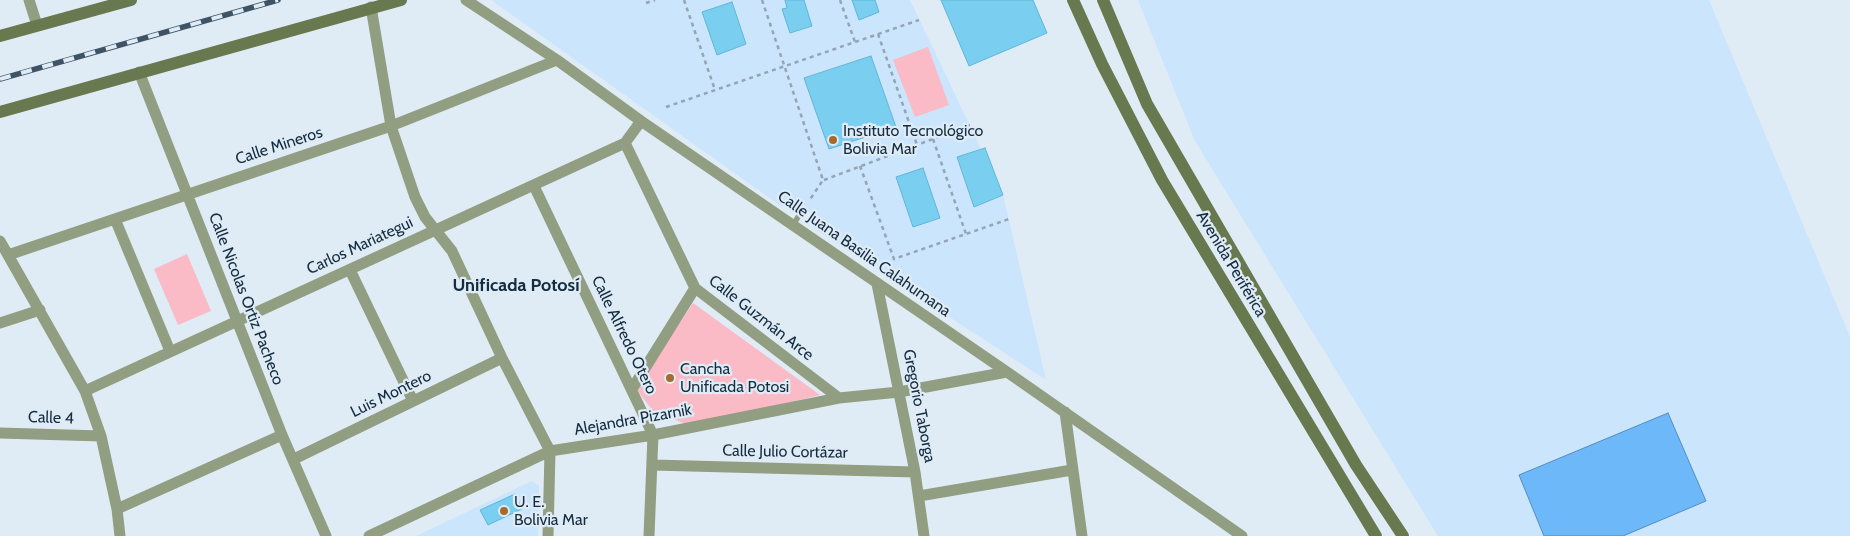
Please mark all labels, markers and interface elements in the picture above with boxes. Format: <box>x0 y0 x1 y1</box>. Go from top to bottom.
place label: Instituto Tecnológico Bolivia Mar <box>843 121 983 159</box>
street label: Calle Mineros <box>233 123 325 169</box>
marker: Instituto Tecnológico Bolivia Mar <box>827 134 839 146</box>
street label: Calle Juana Basilia Calahumana <box>774 187 954 321</box>
street label: Avenida Periférica <box>1192 208 1270 320</box>
street label: Calle Nicolas Ortiz Pacheco <box>204 210 288 388</box>
street label: Carlos Mariategui <box>304 213 416 279</box>
street label: Calle Guzmán Arce <box>705 271 817 365</box>
street label: Calle Alfredo Otero <box>587 273 661 397</box>
district label: Unificada Potosí <box>452 275 580 297</box>
street label: Gregorio Taborga <box>899 348 939 464</box>
place label: Cancha Unificada Potosi <box>680 359 789 397</box>
street label: Luis Montero <box>347 366 435 422</box>
marker: Cancha Unificada Potosi <box>664 372 676 384</box>
street label: Alejandra Pizarnik <box>573 400 693 440</box>
street label: Calle 4 <box>28 408 74 428</box>
street label: Calle Julio Cortázar <box>722 441 848 463</box>
place label: U. E. Bolivia Mar <box>514 492 588 530</box>
marker: U. E. Bolivia Mar <box>498 505 510 517</box>

